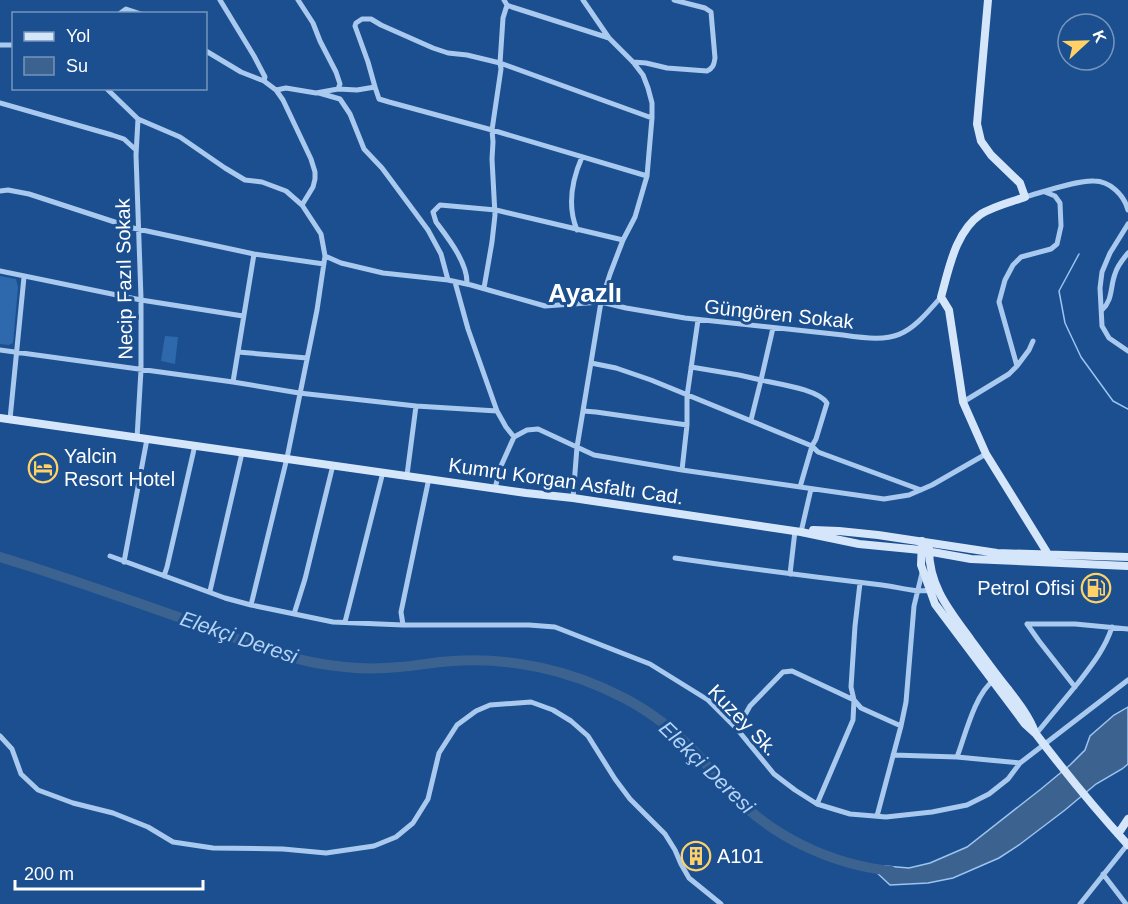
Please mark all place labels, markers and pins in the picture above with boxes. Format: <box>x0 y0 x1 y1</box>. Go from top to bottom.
place label: Yalcin Resort Hotel <box>64 445 175 490</box>
hotel icon: Yalcin Resort Hotel <box>27 452 59 484</box>
fuel station icon: Petrol Ofisi <box>1080 572 1112 604</box>
place label: Petrol Ofisi <box>977 577 1075 599</box>
building icon: A101 <box>680 840 712 872</box>
place label: A101 <box>717 845 764 867</box>

